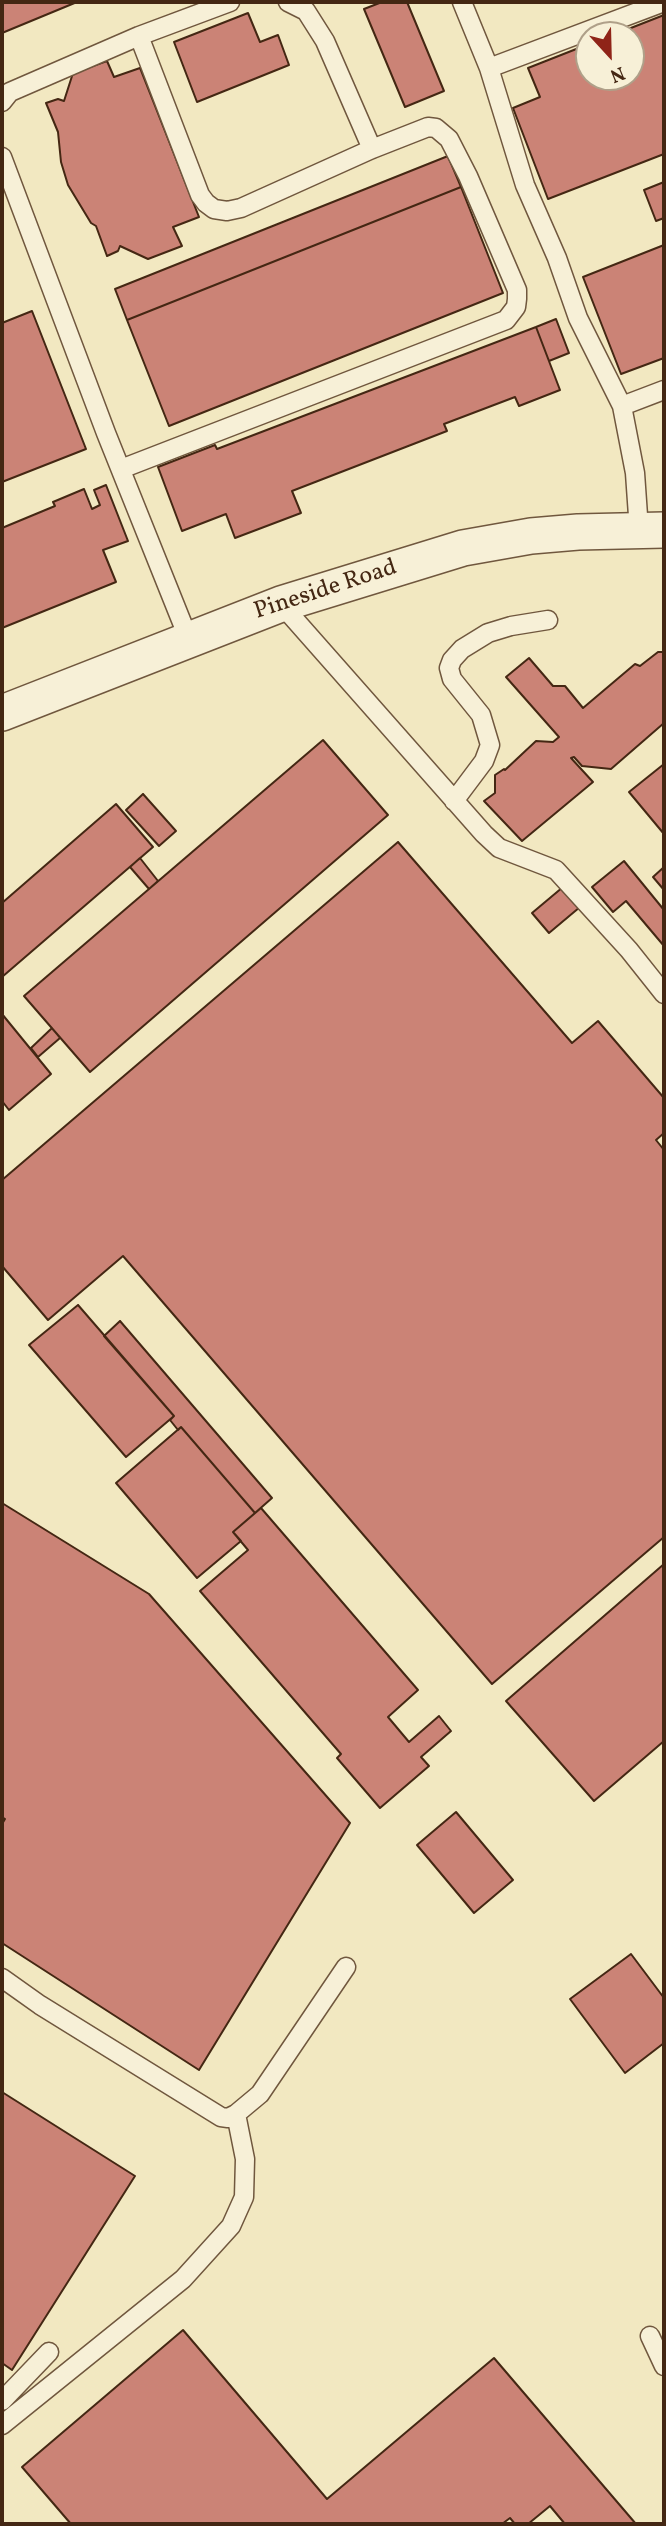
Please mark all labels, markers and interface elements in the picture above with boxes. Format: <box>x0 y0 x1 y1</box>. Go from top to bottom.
north arrow <box>575 21 645 91</box>
text: N <box>606 59 628 88</box>
street label: Pineside Road <box>251 554 401 628</box>

